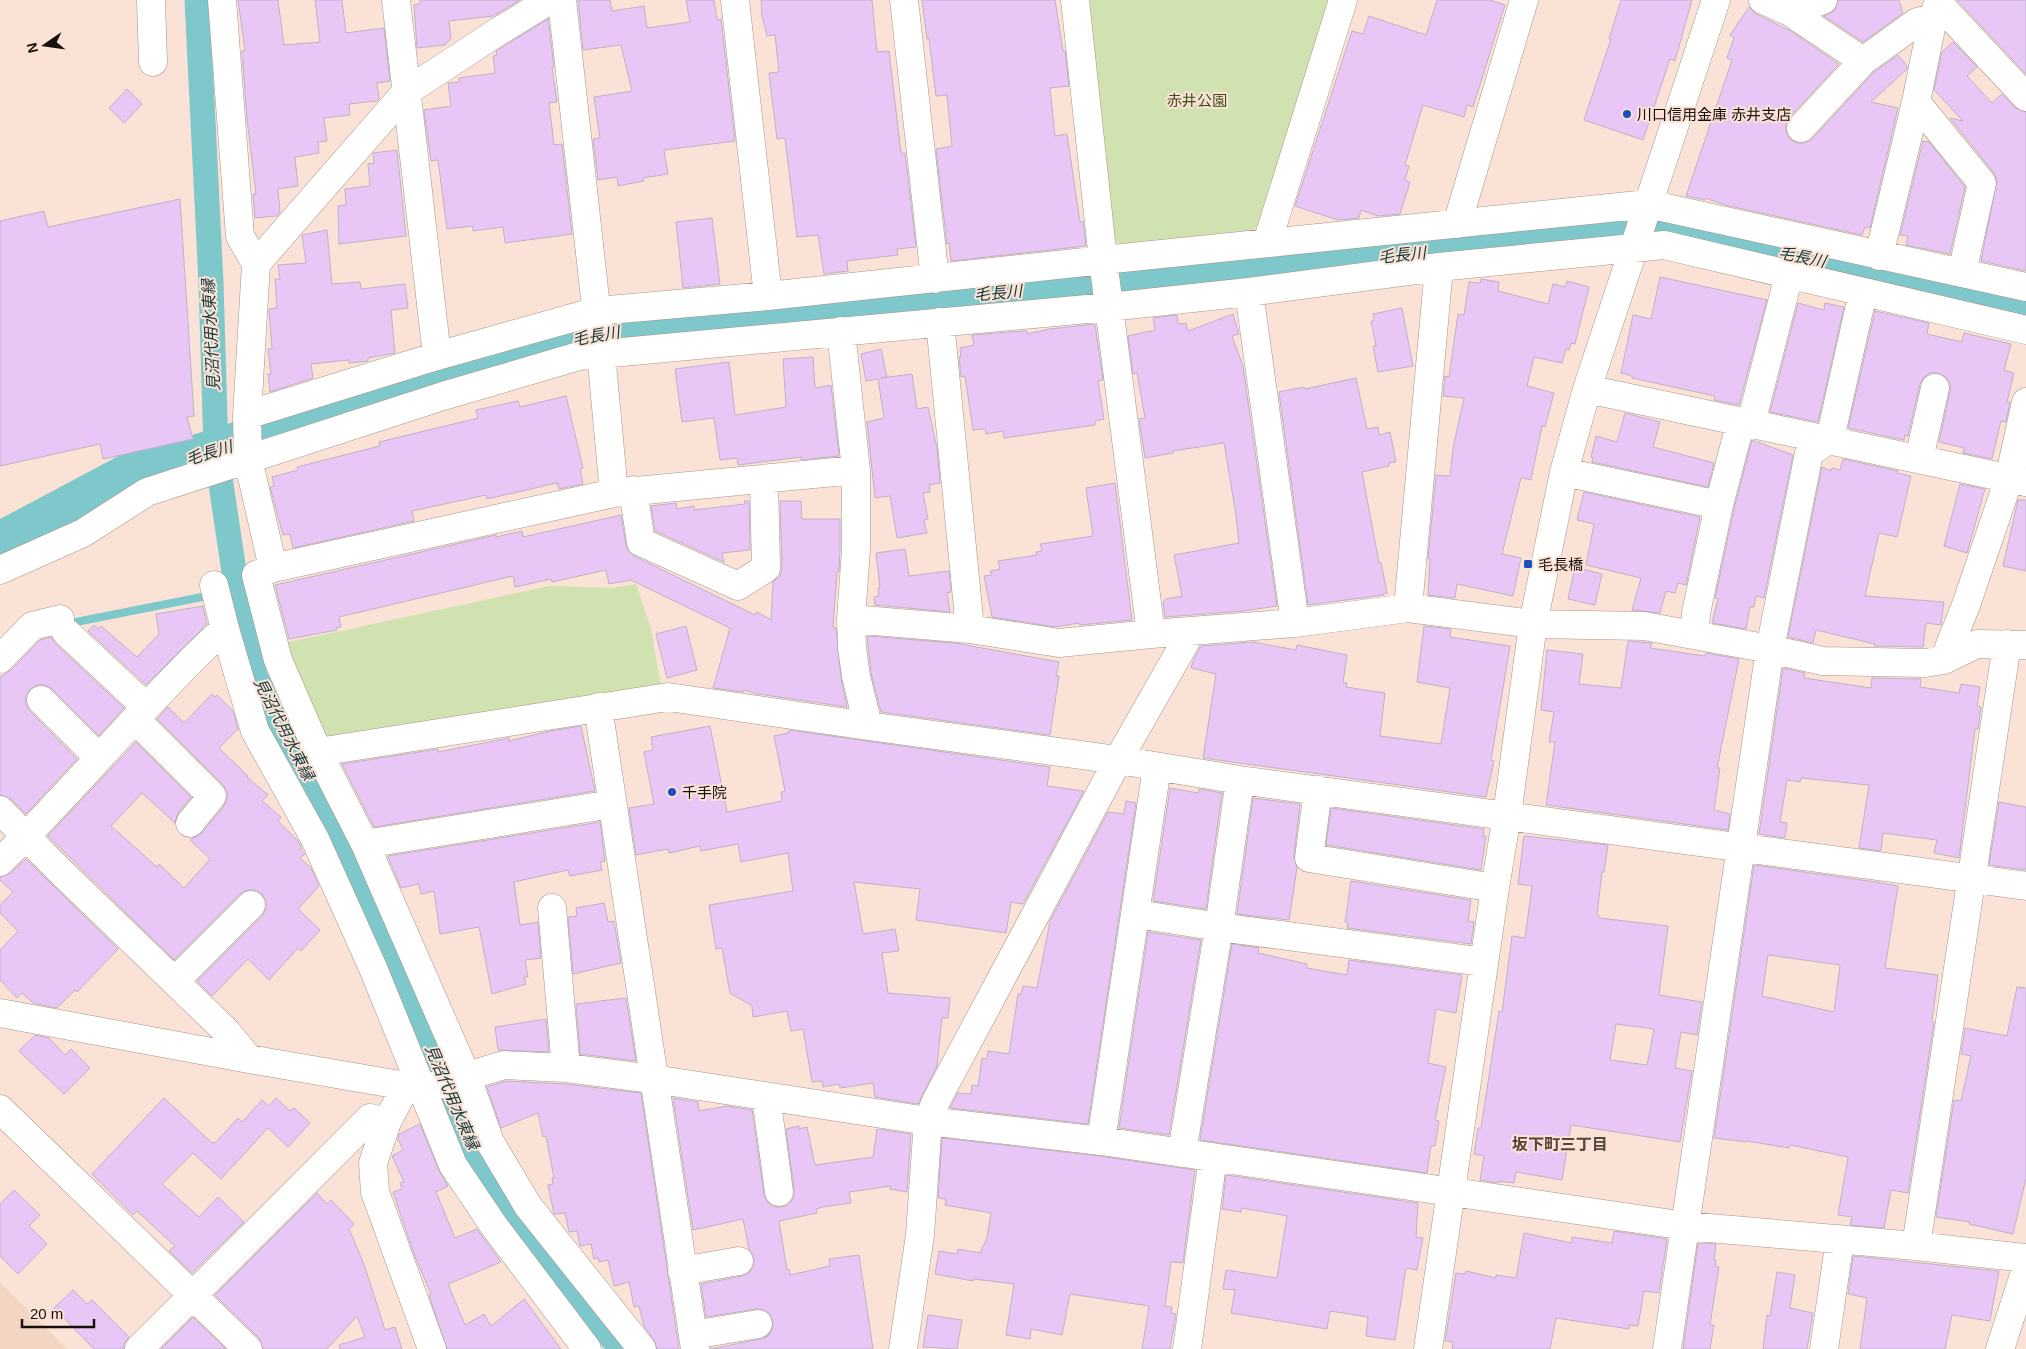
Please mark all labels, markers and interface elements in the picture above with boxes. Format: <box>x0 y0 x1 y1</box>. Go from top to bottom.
north arrow <box>20 20 70 70</box>
text: N <box>23 41 41 55</box>
park label: 赤井公園 <box>1167 92 1227 109</box>
place label: 川口信用金庫 赤井支店 <box>1637 106 1791 123</box>
marker: 川口信用金庫 赤井支店 <box>1621 108 1633 120</box>
water label: 毛長川 <box>1377 244 1429 266</box>
water label: 毛長川 <box>1777 244 1829 271</box>
water label: 見沼代用水東縁 <box>199 277 222 391</box>
water label: 毛長川 <box>973 282 1025 304</box>
water label: 毛長川 <box>571 323 623 349</box>
water label: 毛長川 <box>184 437 236 468</box>
place label: 毛長橋 <box>1538 556 1583 573</box>
marker: 毛長橋 <box>1522 558 1534 570</box>
water label: 見沼代用水東縁 <box>251 675 318 785</box>
place label: 千手院 <box>682 784 727 801</box>
marker: 千手院 <box>666 786 678 798</box>
water label: 見沼代用水東縁 <box>422 1042 482 1154</box>
district label: 坂下町三丁目 <box>1512 1136 1608 1153</box>
scale bar <box>22 1296 95 1328</box>
text: 20 m <box>30 1305 63 1322</box>

